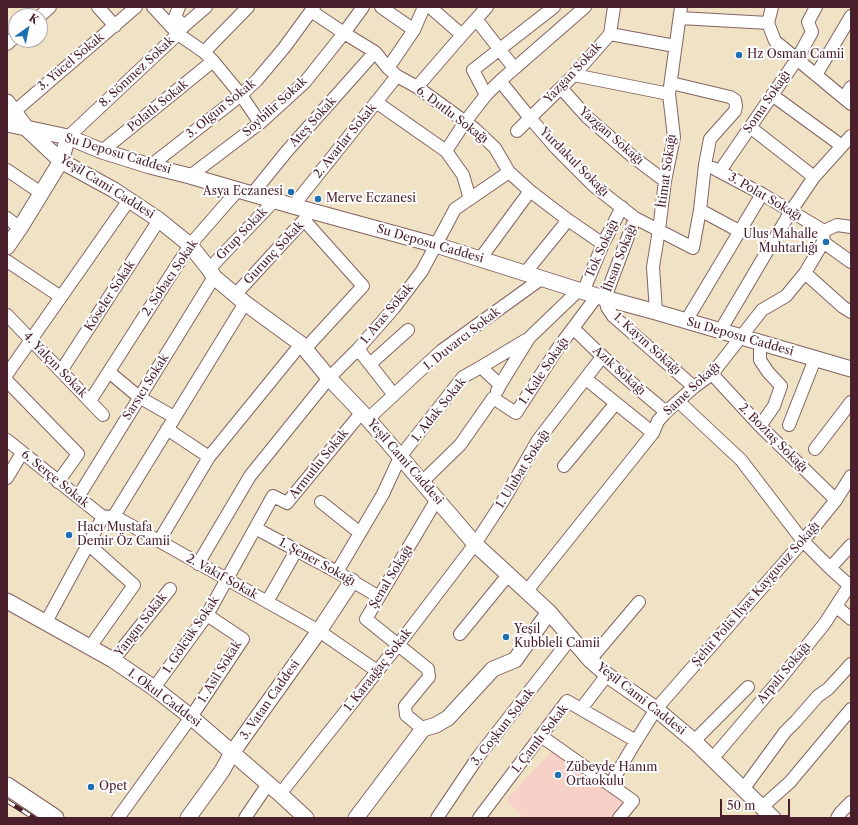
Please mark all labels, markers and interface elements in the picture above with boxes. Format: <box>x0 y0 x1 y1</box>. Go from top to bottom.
north arrow <box>8 8 48 48</box>
text: K <box>26 11 41 27</box>
street label: 3. Yücel Sokak <box>35 30 107 94</box>
street label: 8. Sönmez Sokak <box>97 34 177 110</box>
street label: Yazgan Sokak <box>541 40 605 106</box>
place label: Hz Osman Camii <box>747 48 844 62</box>
marker: Hz Osman Camii <box>734 50 744 60</box>
street label: Soma Sokağı <box>741 68 793 136</box>
street label: Soybilir Sokak <box>240 74 310 140</box>
street label: Polatlı Sokak <box>125 77 191 135</box>
street label: 3. Olgun Sokak <box>183 77 259 141</box>
street label: 6. Dutlu Sokağı <box>413 83 491 147</box>
street label: Ateş Sokak <box>287 94 339 150</box>
street label: 2. Avarlar Sokak <box>311 101 379 181</box>
street label: Yazgan Sokağı <box>576 104 646 168</box>
street label: Yurdakul Sokağı <box>536 124 612 200</box>
street label: Su Deposu Caddesi <box>63 131 173 177</box>
street label: İtimat Sokağı <box>655 133 679 209</box>
street label: Yeşil Cami Caddesi <box>57 152 157 222</box>
street label: 3. Polat Sokağı <box>726 170 804 224</box>
place label: Asya Eczanesi <box>203 185 283 199</box>
marker: Asya Eczanesi <box>286 187 296 197</box>
place label: Merve Eczanesi <box>326 192 416 206</box>
marker: Merve Eczanesi <box>313 194 323 204</box>
street label: Grup Sokak <box>213 205 271 263</box>
street label: Tok Sokağı <box>583 217 621 281</box>
street label: Gurunç Sokak <box>241 218 307 288</box>
street label: Su Deposu Caddesi <box>375 222 485 266</box>
street label: İhsan Sokağı <box>600 222 640 294</box>
place label: Ulus Mahalle Muhtarlığı <box>743 228 818 256</box>
street label: 2. Sobacı Sokak <box>139 237 201 319</box>
marker: Ulus Mahalle Muhtarlığı <box>821 237 831 247</box>
street label: Köseler Sokak <box>82 258 138 334</box>
street label: 1. Aras Sokak <box>358 281 416 347</box>
street label: 1. Duvarcı Sokak <box>421 305 503 373</box>
street label: 1. Kayın Sokağı <box>611 310 683 378</box>
street label: Su Deposu Caddesi <box>685 315 795 359</box>
street label: 4. Yalçın Sokak <box>20 329 90 401</box>
street label: 1. Kale Sokağı <box>516 335 572 407</box>
street label: Azık Sokağı <box>590 343 648 399</box>
street label: Sarsıcı Sokak <box>120 351 172 423</box>
street label: Same Sokağı <box>661 359 723 419</box>
street label: 1. Adak Sokak <box>409 375 469 445</box>
street label: 2. Boztaş Sokağı <box>736 401 810 475</box>
street label: Yeşil Cami Caddesi <box>364 416 446 508</box>
street label: Armutlu Sokak <box>287 426 351 502</box>
street label: 1. Ulubat Sokağı <box>493 427 553 511</box>
street label: 6. Serçe Sokak <box>18 447 92 511</box>
street label: Şehit Polis İlyas Kaygusuz Sokağı <box>689 519 823 669</box>
place label: Hacı Mustafa Demir Öz Camii <box>77 521 170 549</box>
marker: Hacı Mustafa Demir Öz Camii <box>64 530 74 540</box>
street label: 1. Şener Sokağı <box>276 535 358 589</box>
street label: Şenal Sokağı <box>366 542 416 612</box>
street label: 2. Vakıf Sokak <box>184 551 260 603</box>
street label: Yangın Sokak <box>112 590 170 660</box>
street label: 1. Gölcük Sokak <box>160 594 222 676</box>
place label: Yeşil Kubbleli Camii <box>514 623 600 651</box>
street label: 1. Karaağaç Sokak <box>341 626 415 714</box>
marker: Yeşil Kubbleli Camii <box>501 632 511 642</box>
street label: 1. Asil Sokak <box>195 638 245 706</box>
street label: Arpalı Sokağı <box>754 639 814 707</box>
street label: 3. Vatan Caddesi <box>237 657 303 743</box>
street label: Yeşil Cami Caddesi <box>594 660 688 738</box>
street label: 1. Okul Caddesi <box>124 666 204 730</box>
street label: 3. Coşkun Sokak <box>468 685 538 769</box>
street label: 1. Çamlı Sokak <box>509 702 571 776</box>
place label: Zübeyde Hanım Ortaokulu <box>566 761 657 789</box>
marker: Zübeyde Hanım Ortaokulu <box>553 770 563 780</box>
place label: Opet <box>99 780 127 794</box>
marker: Opet <box>86 782 96 792</box>
scale bar <box>722 791 792 817</box>
text: 50 m <box>727 798 756 813</box>

